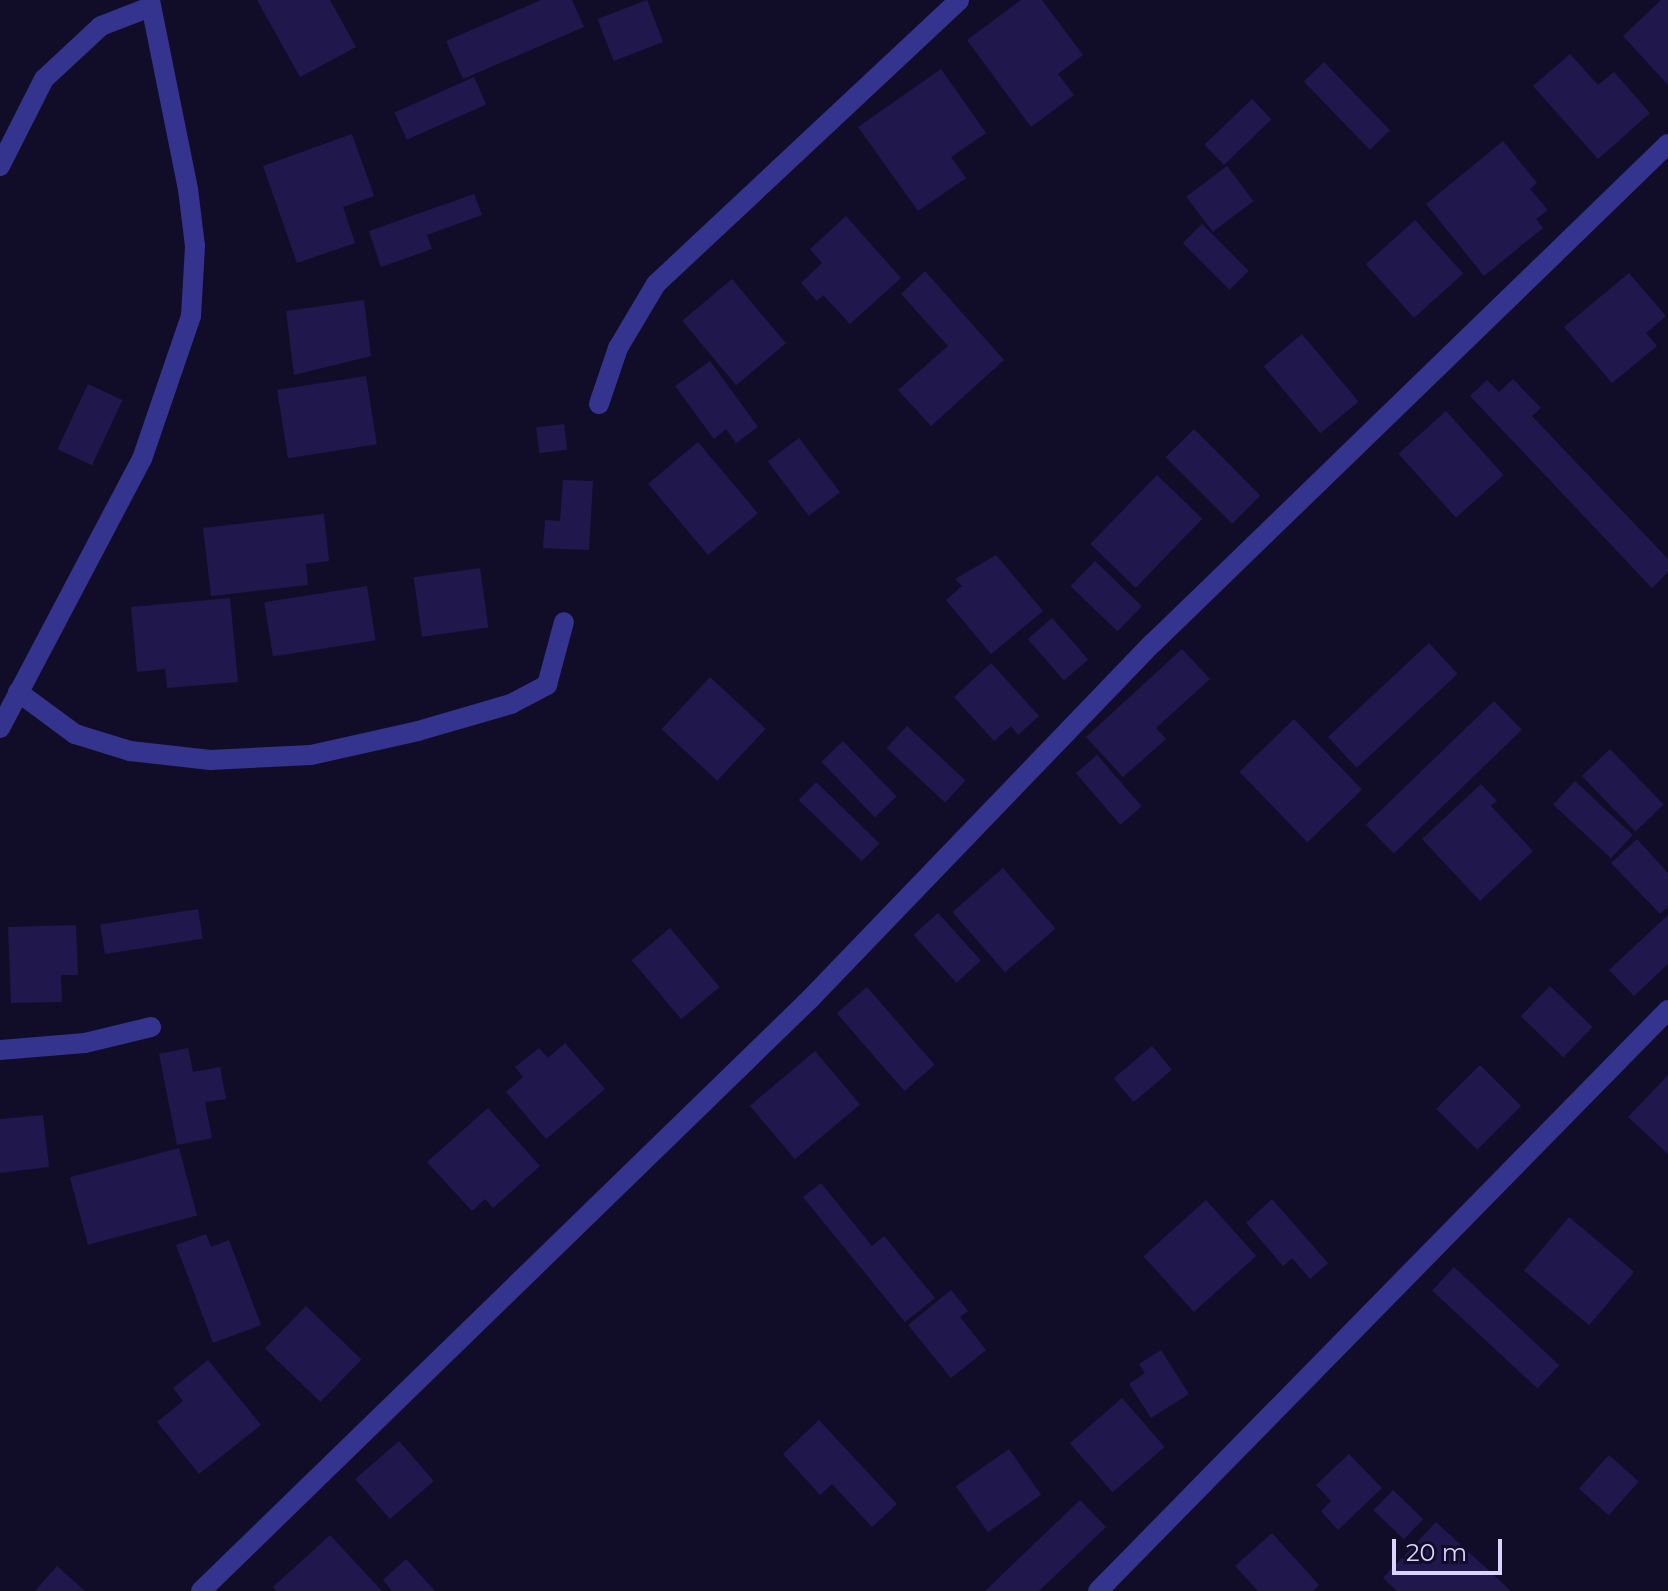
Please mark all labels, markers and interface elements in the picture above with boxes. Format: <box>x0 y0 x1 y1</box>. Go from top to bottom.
scale bar <box>1396 1523 1506 1573</box>
text: 20 m <box>1406 1538 1467 1567</box>

